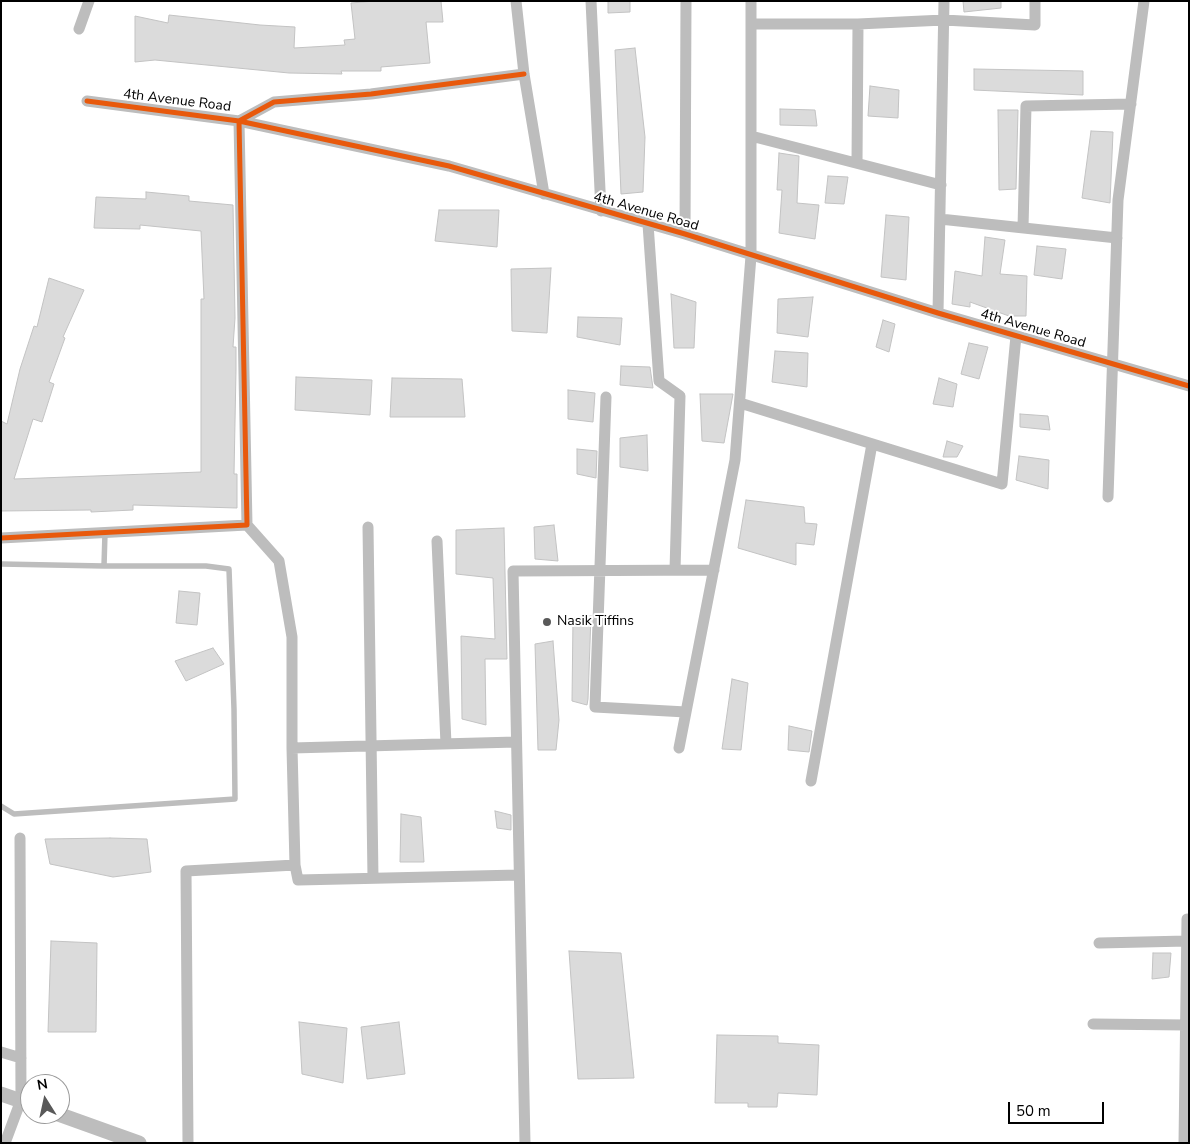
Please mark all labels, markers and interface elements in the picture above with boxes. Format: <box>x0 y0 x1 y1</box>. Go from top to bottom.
street label: 4th Avenue Road <box>122 86 232 116</box>
street label: 4th Avenue Road <box>591 189 701 235</box>
street label: 4th Avenue Road <box>978 306 1088 352</box>
place label: Nasik Tiffins <box>557 614 634 630</box>
marker: Nasik Tiffins <box>541 616 553 628</box>
north arrow <box>20 1074 70 1124</box>
text: N <box>36 1074 49 1095</box>
scale bar <box>1010 1092 1106 1124</box>
text: 50 m <box>1016 1101 1051 1121</box>

